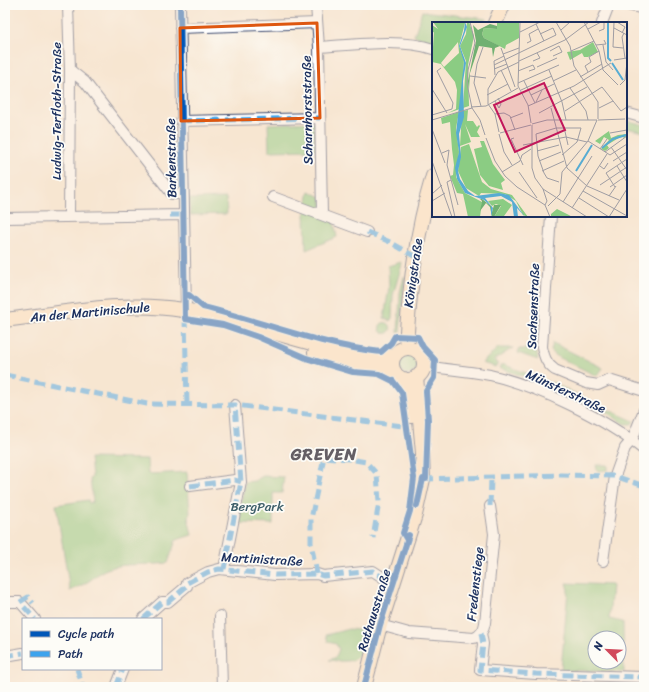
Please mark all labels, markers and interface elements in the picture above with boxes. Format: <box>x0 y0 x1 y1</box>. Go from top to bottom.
inset map <box>432 22 627 217</box>
street label: Ludwig-Terfloth-Straße <box>45 42 68 180</box>
street label: Scharnhorststraße <box>295 55 319 165</box>
street label: Barkenstraße <box>159 118 183 198</box>
street label: Königstraße <box>397 237 429 309</box>
street label: Sachsenstraße <box>520 262 546 349</box>
street label: An der Martinischule <box>28 295 151 329</box>
street label: Münsterstraße <box>522 362 610 420</box>
district label: GREVEN <box>290 439 357 469</box>
park label: BergPark <box>230 495 284 518</box>
street label: Martinistraße <box>221 545 304 573</box>
street label: Fredenstiege <box>460 545 490 622</box>
street label: Rathausstraße <box>351 566 398 654</box>
legend <box>22 618 162 670</box>
text: Cycle path <box>58 623 114 645</box>
north arrow <box>587 630 627 670</box>
text: N <box>588 638 609 654</box>
text: Path <box>58 643 83 665</box>

